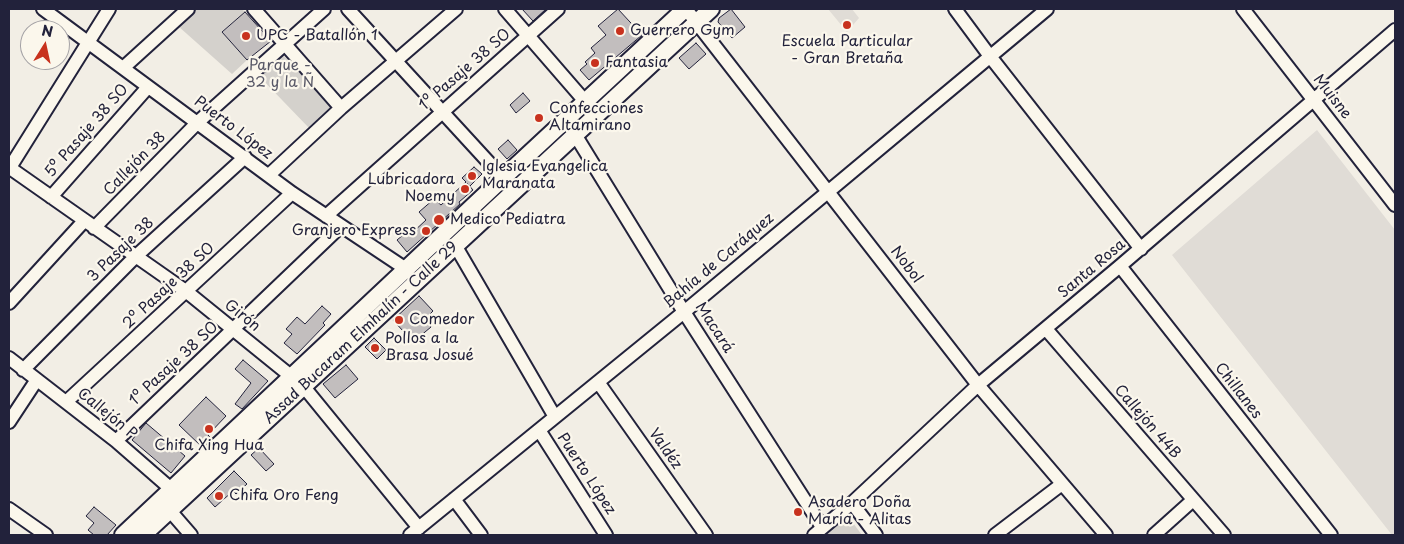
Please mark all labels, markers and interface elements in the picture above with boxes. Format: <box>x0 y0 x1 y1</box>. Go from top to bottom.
text: N <box>40 19 55 42</box>
marker: Escuela Particular - Gran Bretaña <box>841 19 853 31</box>
north arrow <box>20 20 70 70</box>
place label: Guerrero Gym <box>630 22 735 40</box>
street label: 1º Pasaje 38 SO <box>416 25 514 115</box>
marker: Guerrero Gym <box>614 25 626 37</box>
place label: UPC - Batallón 1 <box>256 27 378 45</box>
marker: UPC - Batallón 1 <box>240 30 252 42</box>
place label: Escuela Particular - Gran Bretaña <box>781 33 913 68</box>
place label: Fantasia <box>605 54 668 72</box>
park label: Parque - 32 y la Ñ <box>246 57 314 92</box>
marker: Fantasia <box>589 57 601 69</box>
street label: Muisne <box>1309 71 1355 123</box>
street label: 5º Pasaje 38 SO <box>42 81 132 181</box>
street label: Puerto López <box>190 93 276 163</box>
place label: Confecciones Altamirano <box>549 100 643 135</box>
marker: Confecciones Altamirano <box>533 112 545 124</box>
street label: Callejón 38 <box>100 128 170 200</box>
place label: Iglesia Evangelica Maranata <box>482 158 608 193</box>
marker: Iglesia Evangelica Maranata <box>466 170 478 182</box>
place label: Lubricadora Noemy <box>368 171 455 206</box>
marker: Lubricadora Noemy <box>459 183 471 195</box>
street label: Bahía de Caráquez <box>660 210 778 312</box>
place label: Medico Pediatra <box>450 211 565 229</box>
marker: Medico Pediatra <box>432 213 446 227</box>
street label: 3 Pasaje 38 <box>84 214 158 286</box>
place label: Granjero Express <box>292 222 416 240</box>
marker: Granjero Express <box>420 225 432 237</box>
street label: Santa Rosa <box>1055 236 1129 302</box>
street label: Assad Bucaram Elmhalín - Calle 29 <box>260 238 462 428</box>
street label: 2º Pasaje 38 SO <box>120 239 218 333</box>
street label: Nobol <box>886 243 926 287</box>
street label: Girón <box>221 296 263 336</box>
street label: Macará <box>691 299 737 357</box>
place label: Comedor <box>409 311 474 329</box>
marker: Comedor <box>393 314 405 326</box>
street label: 1º Pasaje 38 SO <box>126 318 222 410</box>
place label: Pollos a la Brasa Josué <box>385 330 474 365</box>
marker: Pollos a la Brasa Josué <box>369 342 381 354</box>
street label: Chillanes <box>1211 359 1265 423</box>
street label: Callejón 44B <box>1110 381 1184 463</box>
street label: Callejón P <box>74 384 140 444</box>
marker: Chifa Xing Hua <box>203 423 215 435</box>
street label: Valdéz <box>645 425 685 473</box>
street label: Puerto López <box>553 430 619 518</box>
place label: Chifa Xing Hua <box>154 437 264 455</box>
place label: Chifa Oro Feng <box>229 487 339 505</box>
marker: Chifa Oro Feng <box>213 490 225 502</box>
place label: Asadero Doña María - Alitas <box>808 494 911 529</box>
marker: Asadero Doña María - Alitas <box>792 506 804 518</box>

